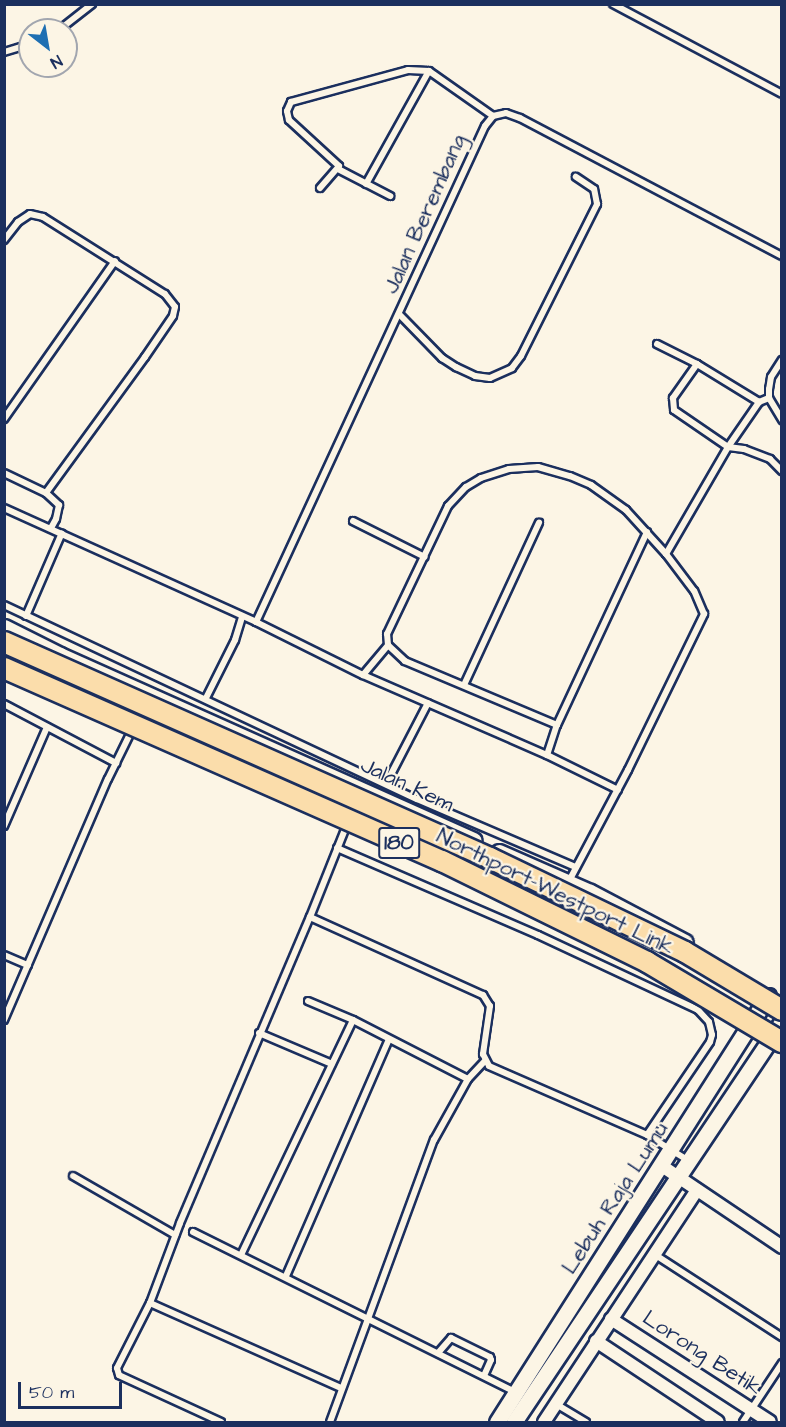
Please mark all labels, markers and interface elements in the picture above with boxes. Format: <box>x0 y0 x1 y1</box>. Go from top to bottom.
north arrow <box>18 18 78 78</box>
text: N <box>46 50 66 74</box>
street label: Jalan Berembang <box>378 130 472 298</box>
street label: Jalan Kem <box>356 752 458 818</box>
street label: Northport-Westport Link <box>432 823 678 961</box>
road number: 180 <box>378 825 420 861</box>
street label: Lebuh Raja Lumu <box>556 1117 674 1279</box>
street label: Lorong Betik <box>638 1305 766 1401</box>
scale bar <box>21 1370 124 1408</box>
text: 50 m <box>29 1380 74 1405</box>

